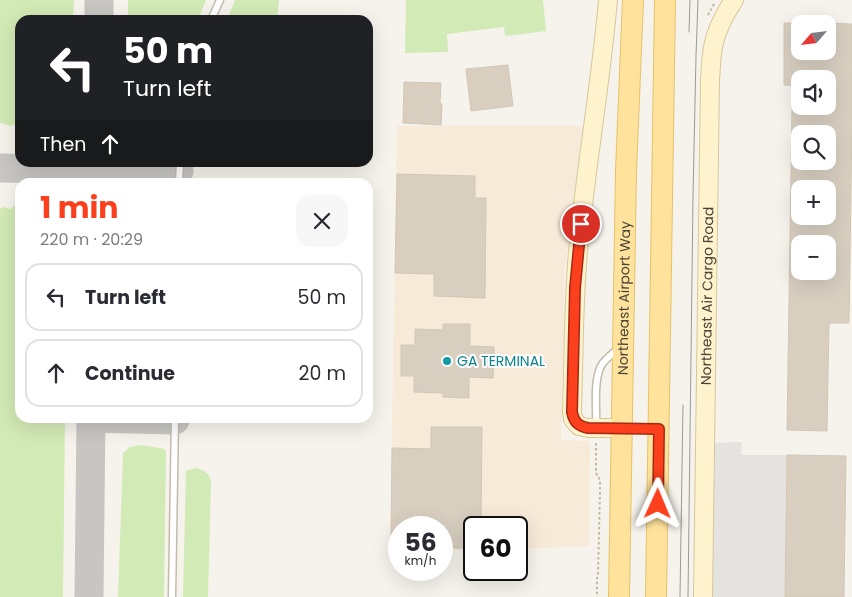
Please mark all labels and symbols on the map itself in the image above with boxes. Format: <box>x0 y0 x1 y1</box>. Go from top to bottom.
north arrow <box>791 15 836 60</box>
pin <box>560 203 602 245</box>
street label: Northeast Air Cargo Road <box>696 207 718 385</box>
street label: Northeast Airport Way <box>613 221 635 375</box>
place label: GA TERMINAL <box>457 351 545 371</box>
marker: GA TERMINAL <box>441 355 453 367</box>
position arrow <box>631 477 683 529</box>
speed limit sign: 60 <box>463 516 528 581</box>

